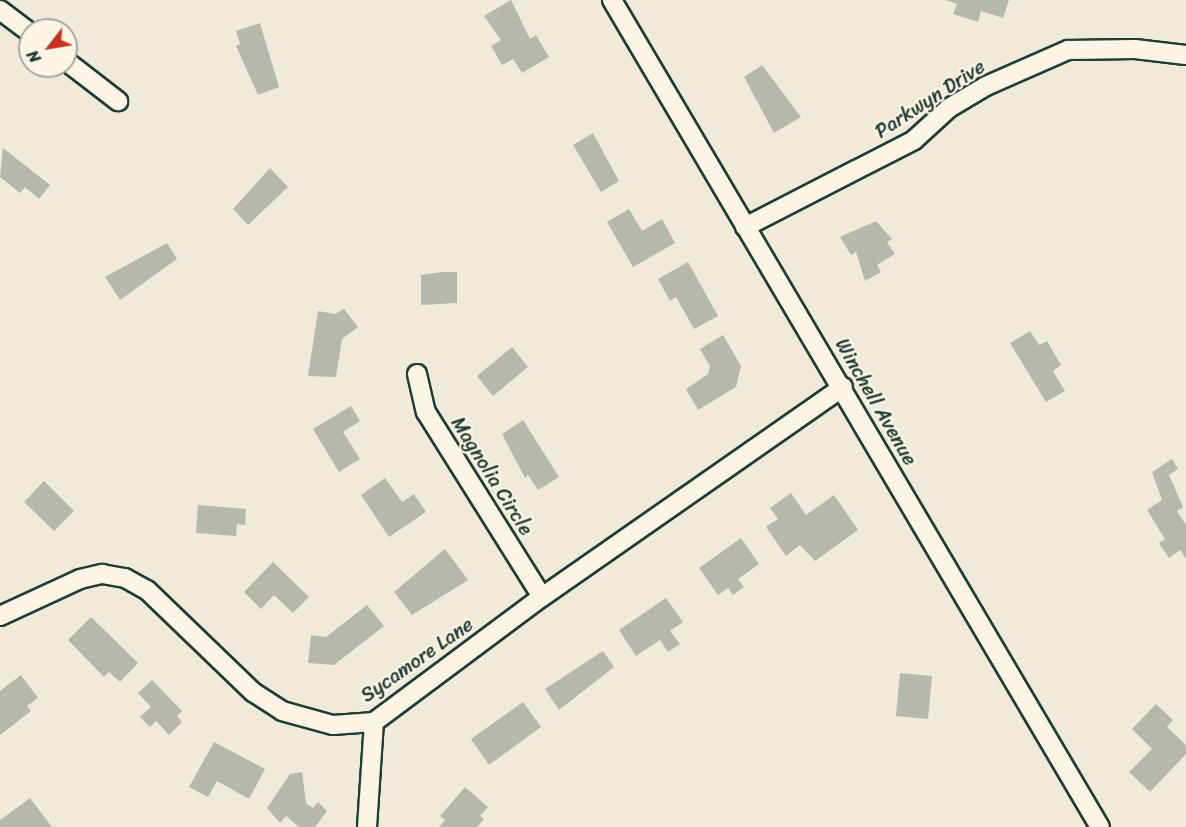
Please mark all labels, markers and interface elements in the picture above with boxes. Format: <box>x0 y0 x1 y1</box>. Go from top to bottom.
north arrow <box>18 18 78 78</box>
text: N <box>19 44 49 69</box>
street label: Parkwyn Drive <box>870 55 990 143</box>
street label: Winchell Avenue <box>830 334 922 470</box>
street label: Magnolia Circle <box>446 412 538 540</box>
street label: Sycamore Lane <box>356 612 478 708</box>

